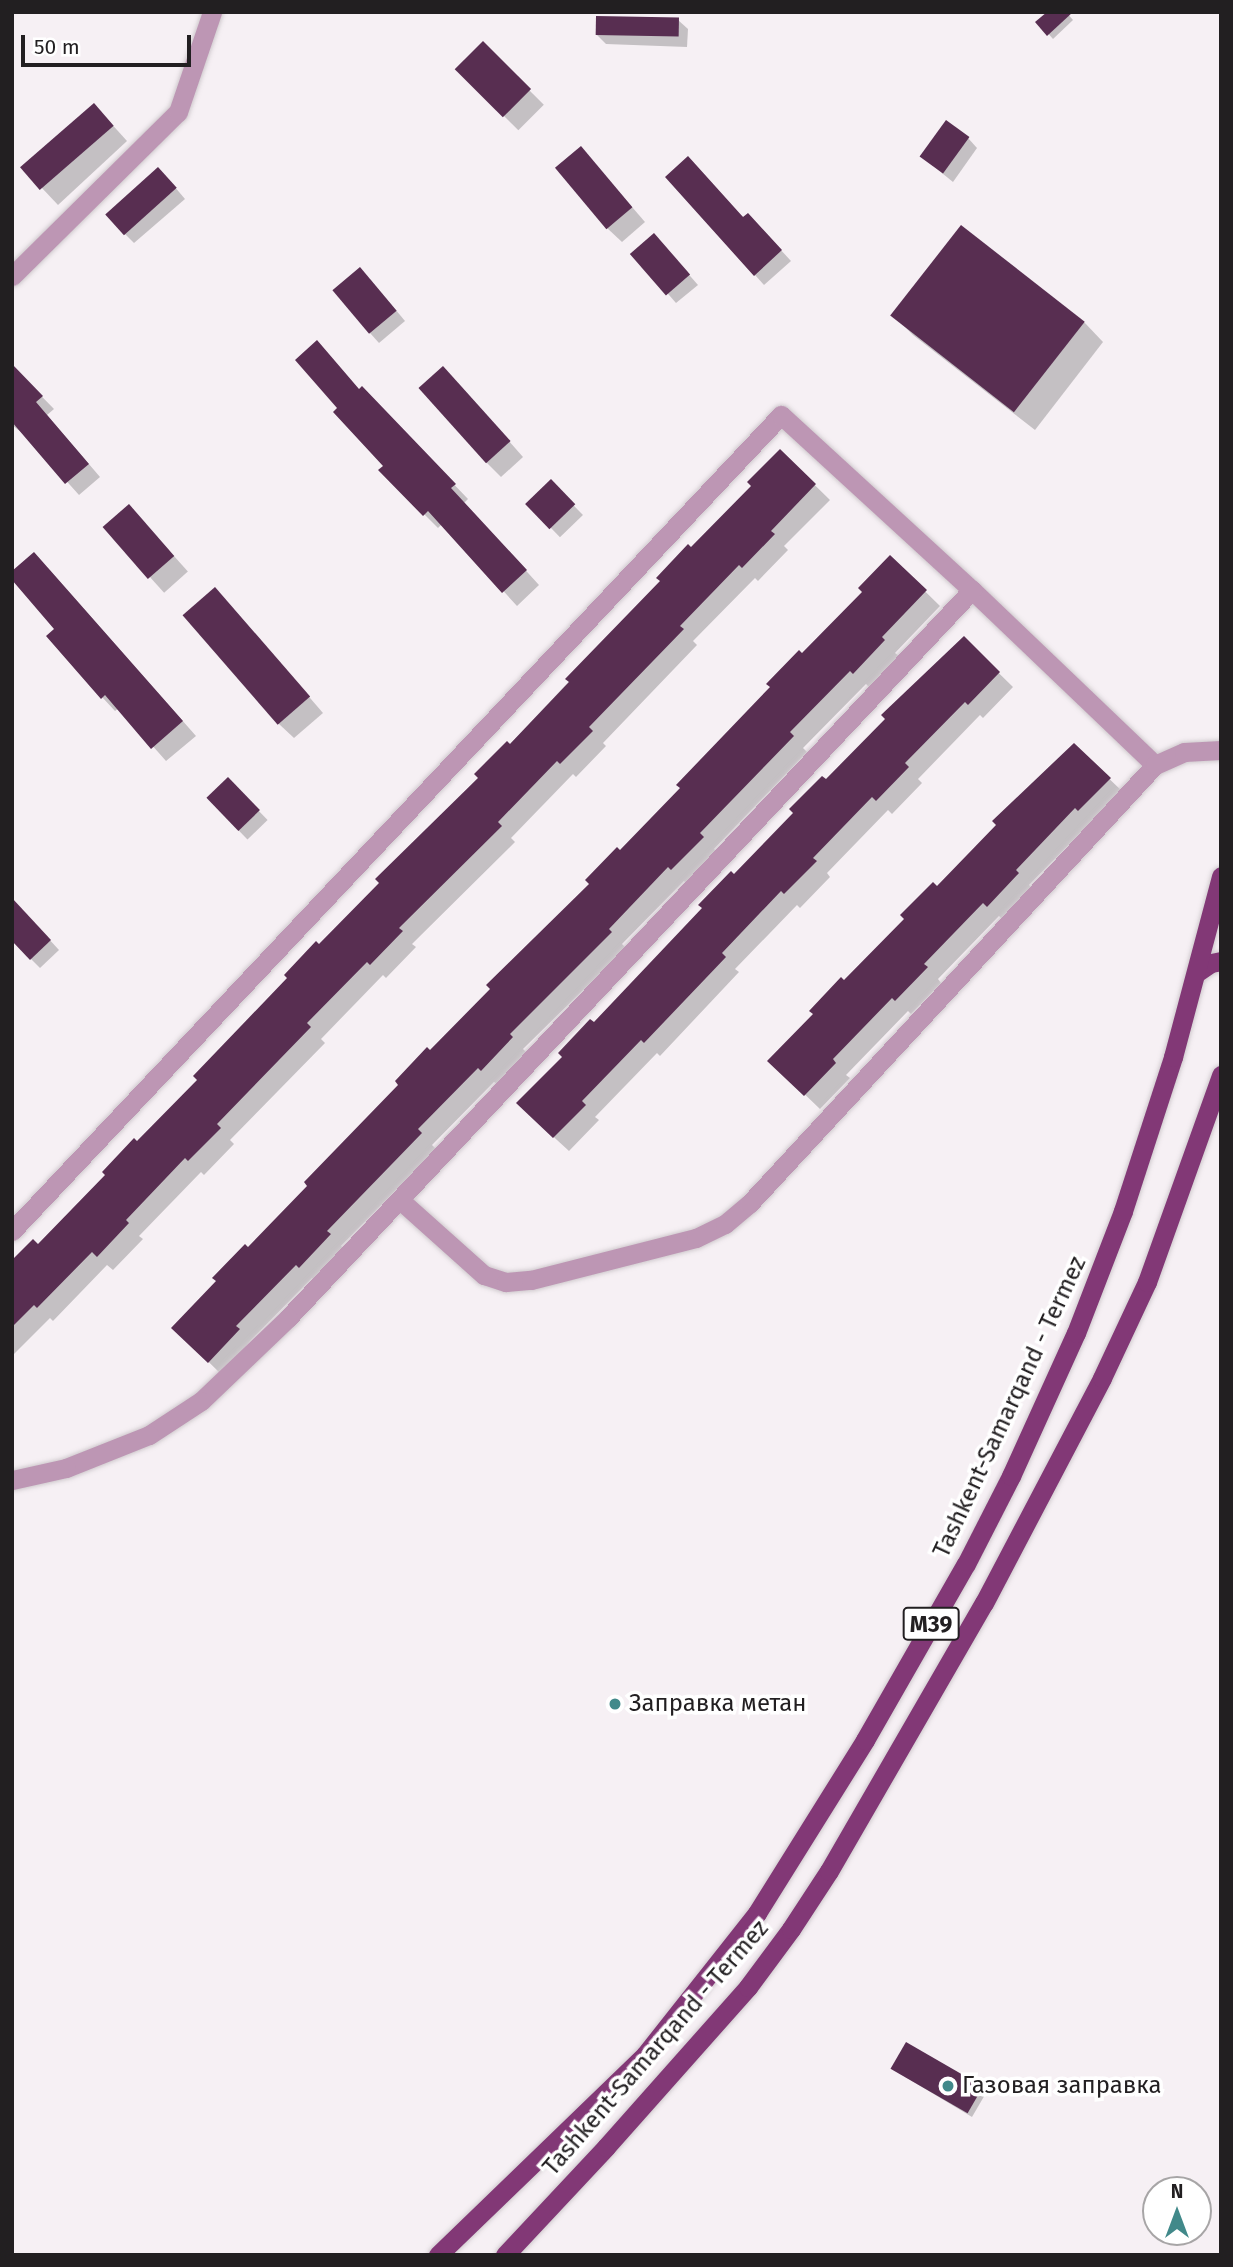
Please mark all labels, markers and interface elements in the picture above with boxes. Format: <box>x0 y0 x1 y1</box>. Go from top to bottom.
scale bar <box>24 21 194 65</box>
text: 50 m <box>34 34 80 60</box>
street label: Tashkent-Samarqand - Termez <box>927 1252 1093 1562</box>
road number: M39 <box>901 1604 961 1644</box>
place label: Заправка метан <box>629 1690 807 1718</box>
marker: Заправка метан <box>607 1696 623 1712</box>
street label: Tashkent-Samarqand - Termez <box>537 1914 775 2182</box>
place label: Газовая заправка <box>962 2072 1161 2100</box>
marker: Газовая заправка <box>940 2078 956 2094</box>
north arrow <box>1142 2176 1212 2246</box>
text: N <box>1171 2180 1183 2203</box>

